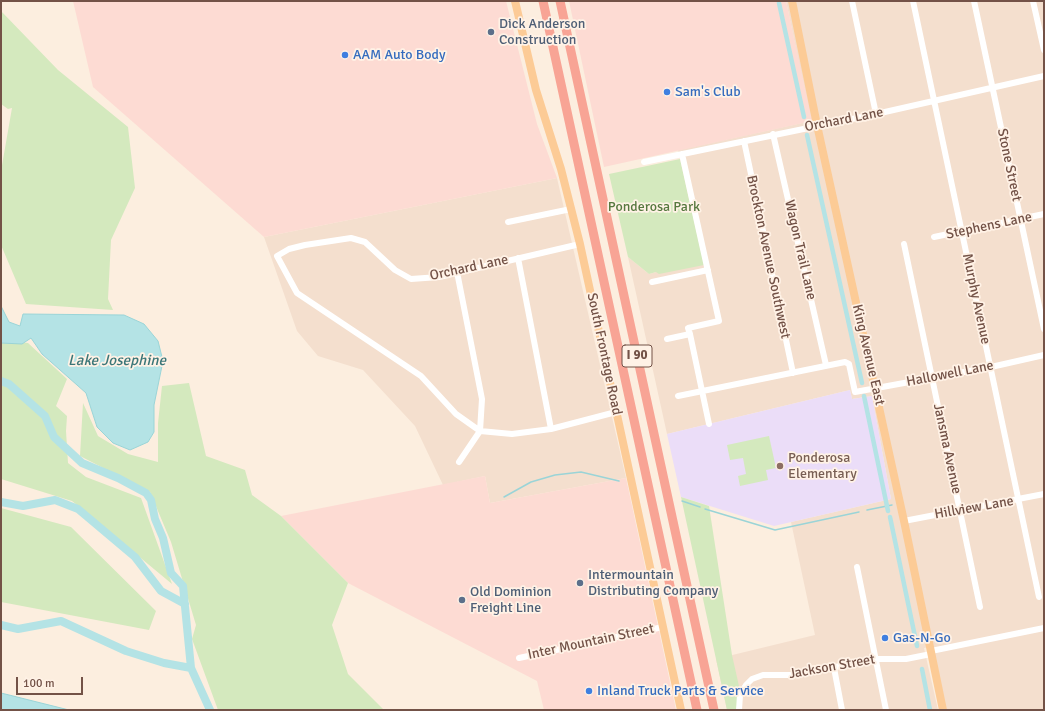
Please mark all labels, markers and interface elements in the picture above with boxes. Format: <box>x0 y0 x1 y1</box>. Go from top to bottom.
place label: Dick Anderson Construction <box>499 16 585 48</box>
marker: Dick Anderson Construction <box>486 27 496 37</box>
place label: AAM Auto Body <box>353 47 445 63</box>
marker: AAM Auto Body <box>340 50 350 60</box>
place label: Sam's Club <box>675 84 741 100</box>
marker: Sam's Club <box>662 87 672 97</box>
street label: Orchard Lane <box>803 104 885 136</box>
street label: Stone Street <box>993 127 1025 203</box>
street label: Brockton Avenue Southwest <box>742 174 794 340</box>
street label: Wagon Trail Lane <box>780 198 820 302</box>
park label: Ponderosa Park <box>608 199 700 215</box>
street label: Stephens Lane <box>945 209 1033 243</box>
street label: Orchard Lane <box>428 251 510 285</box>
street label: Murphy Avenue <box>958 252 994 346</box>
street label: South Frontage Road <box>583 291 625 417</box>
street label: King Avenue East <box>848 303 888 407</box>
road number: I 90 <box>622 345 652 367</box>
water label: Lake Josephine <box>68 352 166 370</box>
street label: Hallowell Lane <box>905 357 995 391</box>
street label: Jansma Avenue <box>929 402 965 496</box>
place label: Ponderosa Elementary <box>788 450 857 482</box>
marker: Ponderosa Elementary <box>775 461 785 471</box>
street label: Hillview Lane <box>933 493 1015 523</box>
place label: Intermountain Distributing Company <box>588 567 718 600</box>
marker: Intermountain Distributing Company <box>575 578 585 588</box>
place label: Old Dominion Freight Line <box>470 584 551 616</box>
marker: Old Dominion Freight Line <box>457 595 467 605</box>
street label: Inter Mountain Street <box>526 620 656 664</box>
place label: Gas-N-Go <box>893 630 951 646</box>
marker: Gas-N-Go <box>880 633 890 643</box>
street label: Jackson Street <box>788 651 876 683</box>
scale bar <box>18 669 85 695</box>
text: 100 m <box>23 676 55 691</box>
place label: Inland Truck Parts & Service <box>597 683 764 699</box>
marker: Inland Truck Parts & Service <box>584 686 594 696</box>

